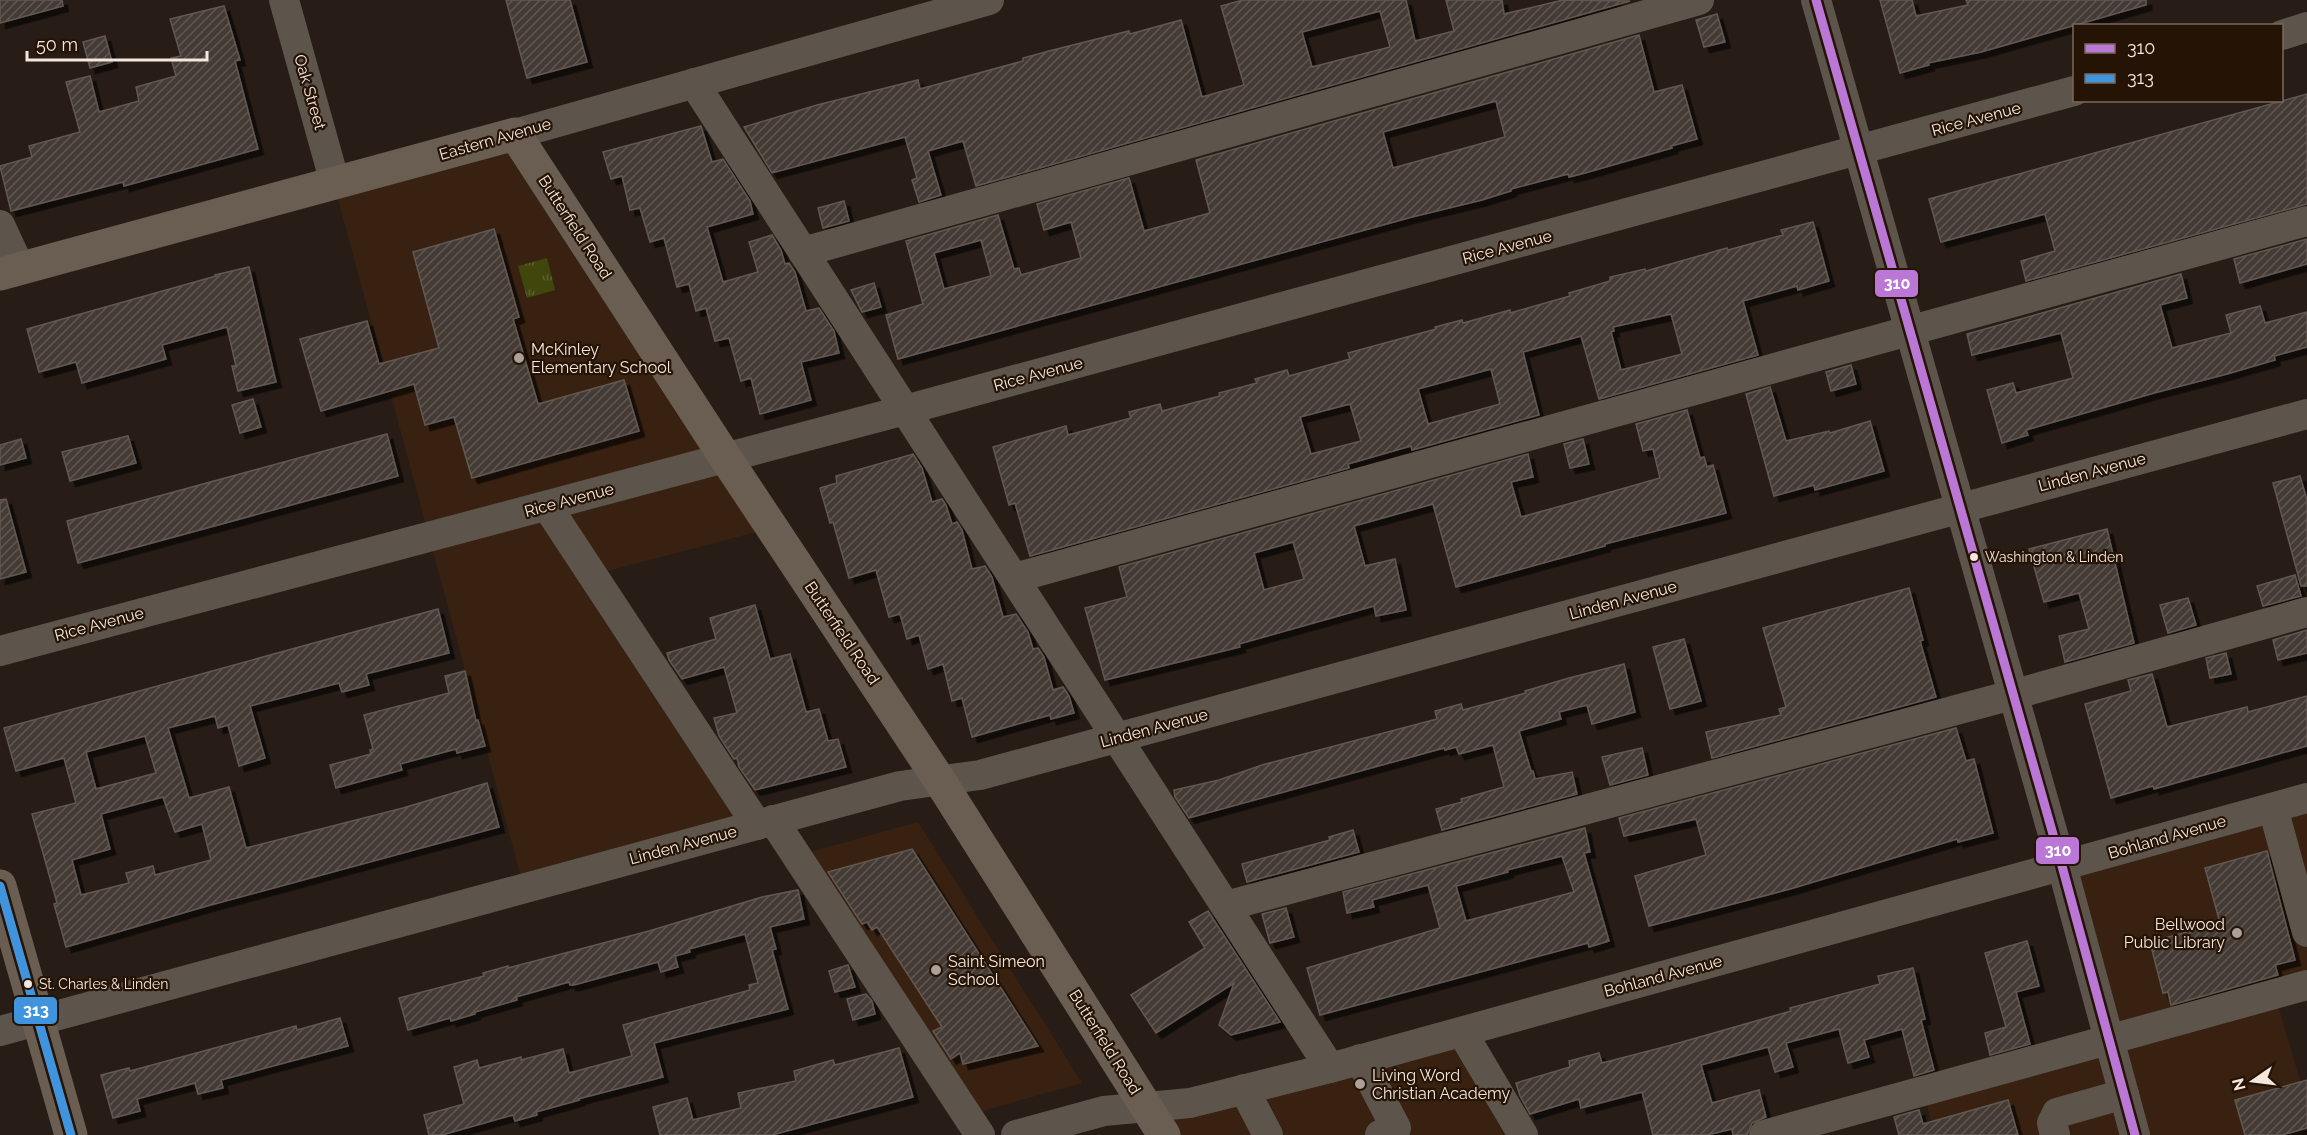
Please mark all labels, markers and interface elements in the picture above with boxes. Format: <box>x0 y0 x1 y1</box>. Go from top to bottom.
scale bar <box>27 24 207 62</box>
legend <box>2073 24 2283 102</box>
text: 50 m <box>36 34 78 55</box>
text: 310 <box>2127 37 2155 58</box>
street label: Oak Street <box>290 52 330 133</box>
text: 313 <box>2127 67 2154 88</box>
street label: Rice Avenue <box>1929 98 2023 140</box>
street label: Eastern Avenue <box>437 114 553 164</box>
street label: Butterfield Road <box>534 172 616 283</box>
street label: Rice Avenue <box>1460 226 1554 268</box>
line badge: 310 <box>1874 269 1919 298</box>
text: 310 <box>1884 274 1911 293</box>
place label: McKinley Elementary School <box>531 340 672 377</box>
marker: McKinley Elementary School <box>512 351 526 365</box>
street label: Rice Avenue <box>991 353 1085 395</box>
street label: Linden Avenue <box>2036 449 2148 495</box>
street label: Rice Avenue <box>522 479 616 521</box>
place label: Washington & Linden <box>1985 549 2123 565</box>
marker: Washington & Linden <box>1968 551 1980 563</box>
street label: Linden Avenue <box>1567 577 1679 623</box>
street label: Butterfield Road <box>801 578 883 688</box>
street label: Rice Avenue <box>52 603 146 645</box>
street label: Linden Avenue <box>1098 705 1210 751</box>
street label: Bohland Avenue <box>2106 811 2228 863</box>
street label: Linden Avenue <box>627 822 739 868</box>
line badge: 310 <box>2035 836 2080 865</box>
text: 310 <box>2045 841 2072 860</box>
place label: Bellwood Public Library <box>2124 915 2225 952</box>
marker: Bellwood Public Library <box>2230 926 2244 940</box>
street label: Bohland Avenue <box>1602 951 1724 1001</box>
place label: Saint Simeon School <box>948 952 1045 989</box>
marker: Saint Simeon School <box>929 963 943 977</box>
place label: St. Charles & Linden <box>39 976 168 992</box>
marker: St. Charles & Linden <box>22 978 34 990</box>
street label: Butterfield Road <box>1065 986 1145 1098</box>
line badge: 313 <box>13 996 58 1025</box>
text: 313 <box>23 1001 49 1020</box>
north arrow <box>2223 1051 2283 1111</box>
place label: Living Word Christian Academy <box>1372 1066 1511 1103</box>
text: N <box>2228 1076 2250 1093</box>
marker: Living Word Christian Academy <box>1353 1077 1367 1091</box>

